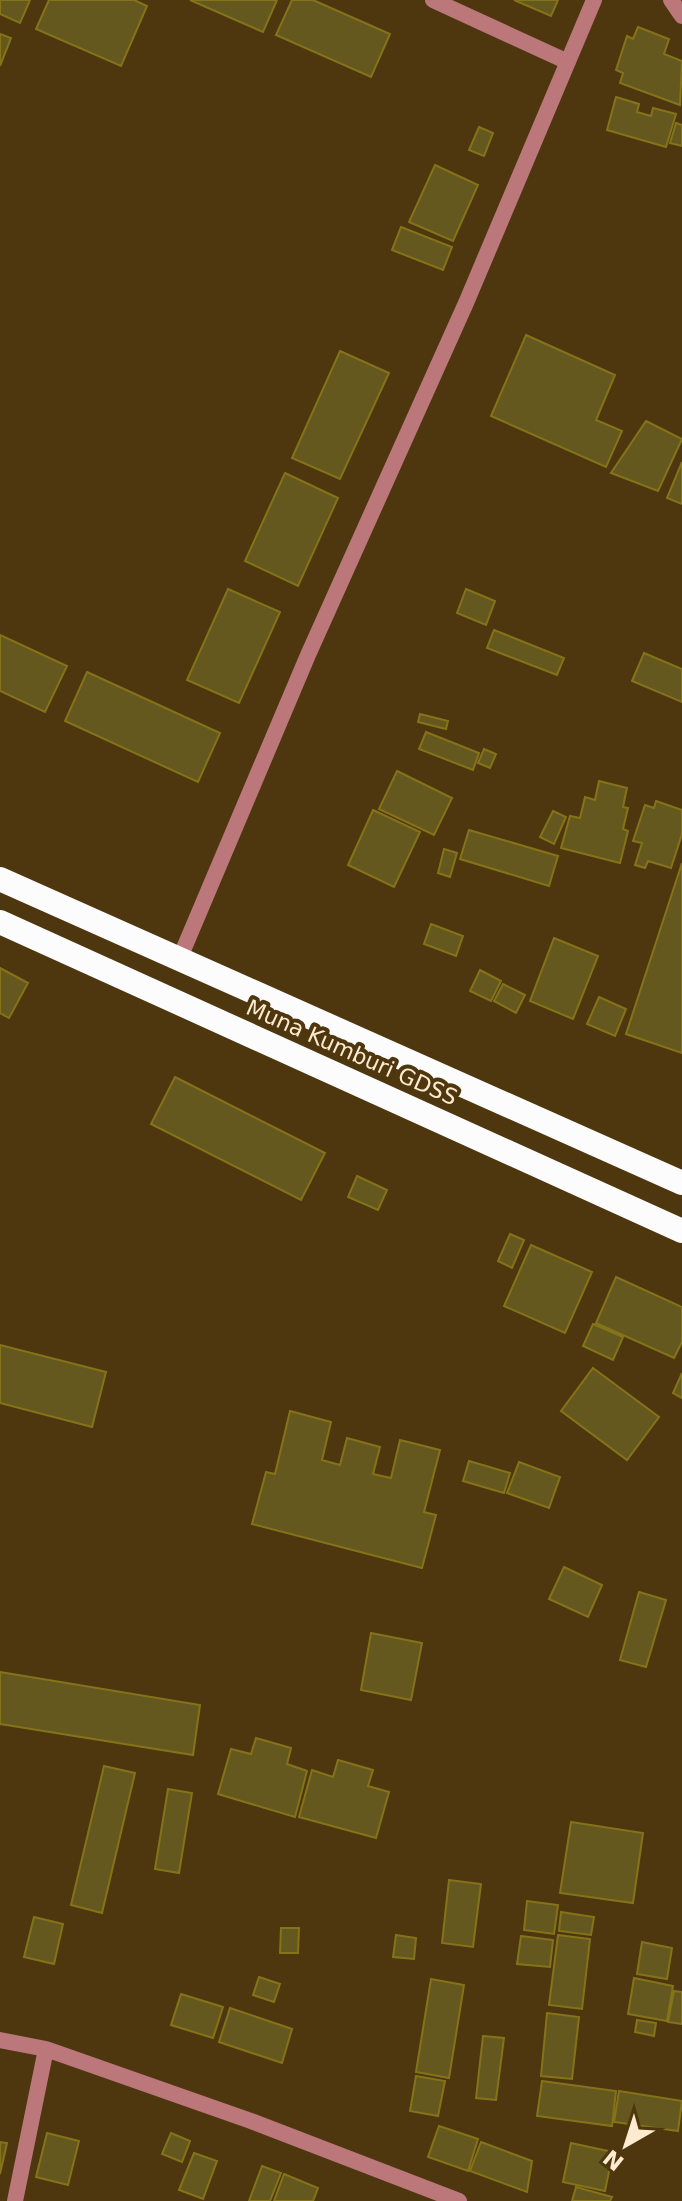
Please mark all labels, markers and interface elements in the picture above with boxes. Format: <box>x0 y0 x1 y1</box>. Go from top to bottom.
street label: Muna Kumburi GDSS <box>243 995 461 1110</box>
north arrow <box>586 2105 666 2185</box>
text: N <box>599 2145 629 2176</box>

